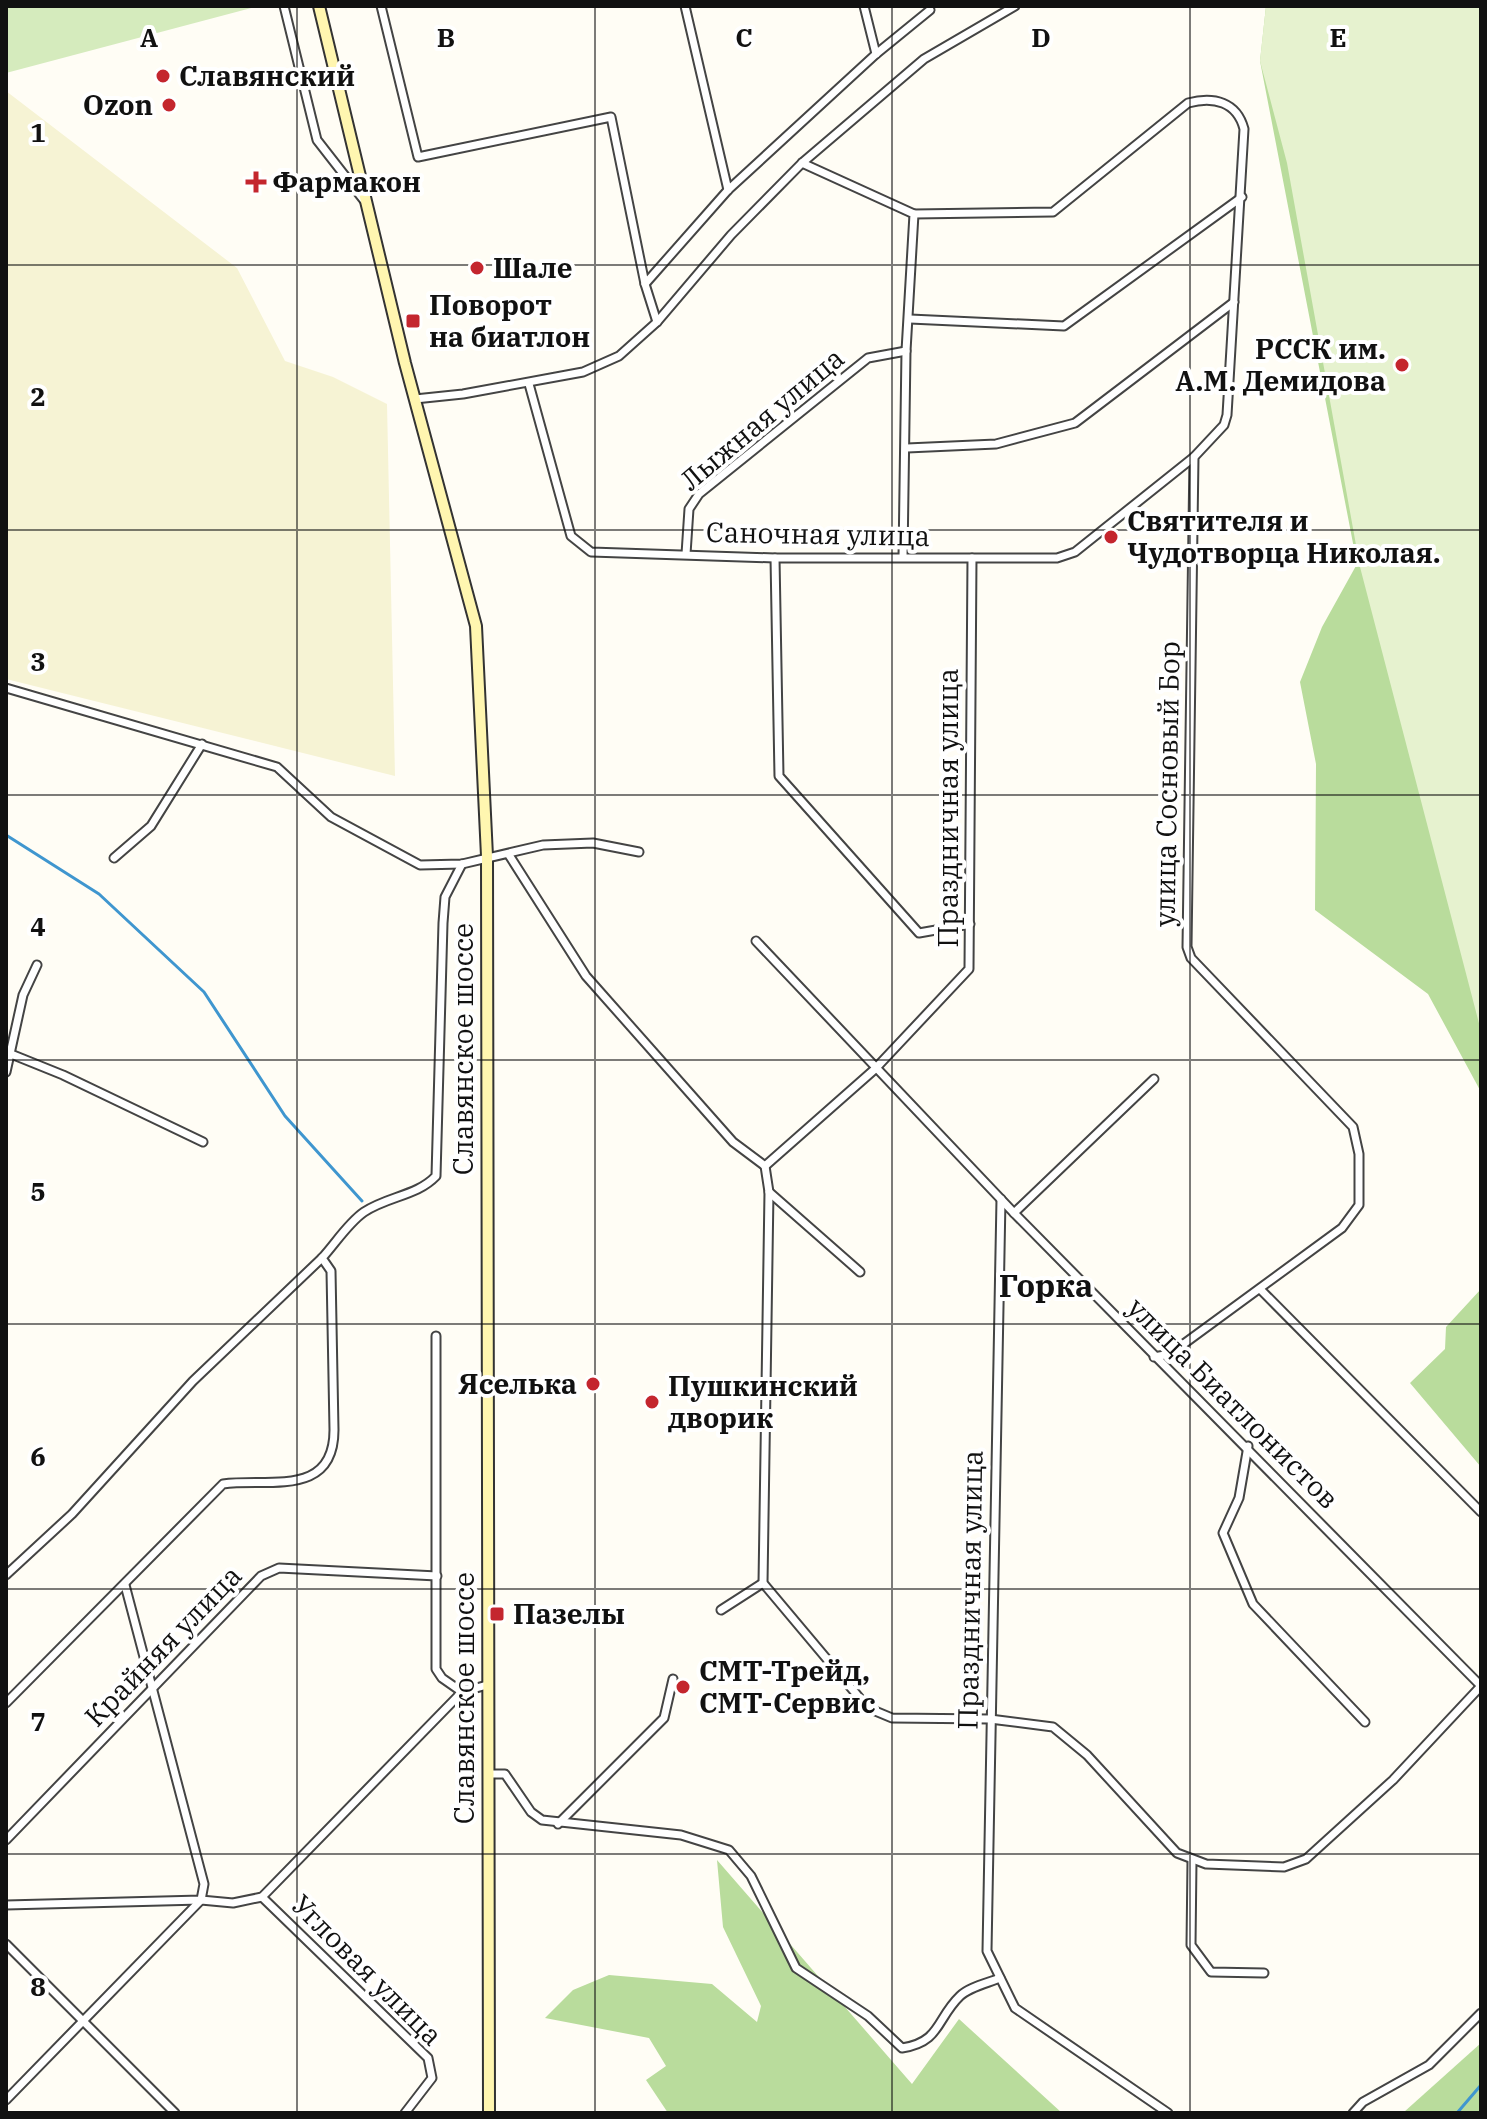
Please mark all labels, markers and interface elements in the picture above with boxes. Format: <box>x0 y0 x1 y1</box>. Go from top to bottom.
text: A <box>140 20 158 54</box>
text: B <box>437 20 455 54</box>
text: C <box>735 20 753 54</box>
text: D <box>1031 20 1051 54</box>
text: E <box>1329 20 1347 54</box>
place label: Славянский <box>179 57 355 94</box>
marker: Славянский <box>154 67 172 85</box>
place label: Ozon <box>83 86 153 123</box>
marker: Ozon <box>160 96 178 114</box>
text: 1 <box>30 115 46 149</box>
place label: Фармакон <box>272 163 421 200</box>
marker: Фармакон <box>247 173 265 191</box>
place label: Шале <box>493 249 573 286</box>
marker: Шале <box>468 259 486 277</box>
place label: Поворот на биатлон <box>429 286 590 355</box>
marker: Поворот на биатлон <box>404 312 422 330</box>
place label: РССК им. А.М. Демидова <box>1175 330 1386 399</box>
street label: Лыжная улица <box>672 339 851 498</box>
marker: РССК им. А.М. Демидова <box>1393 356 1411 374</box>
text: 2 <box>30 379 46 413</box>
place label: Святителя и Чудотворца Николая. <box>1127 502 1441 571</box>
street label: Саночная улица <box>706 513 930 554</box>
marker: Святителя и Чудотворца Николая. <box>1102 528 1120 546</box>
street label: улица Сосновый Бор <box>1146 641 1187 927</box>
text: 3 <box>30 644 46 678</box>
street label: Праздничная улица <box>929 668 966 948</box>
text: 4 <box>30 909 46 943</box>
street label: Славянское шоссе <box>444 923 481 1175</box>
text: 5 <box>30 1174 46 1208</box>
district label: Горка <box>999 1264 1093 1306</box>
street label: улица Биатлонистов <box>1120 1289 1347 1516</box>
place label: Яселька <box>458 1365 577 1402</box>
place label: Пушкинский дворик <box>668 1367 858 1436</box>
marker: Яселька <box>584 1375 602 1393</box>
marker: Пушкинский дворик <box>643 1393 661 1411</box>
text: 6 <box>30 1439 46 1473</box>
street label: Праздничная улица <box>949 1450 990 1730</box>
street label: Крайняя улица <box>76 1557 249 1734</box>
street label: Славянское шоссе <box>445 1572 482 1824</box>
place label: Пазелы <box>513 1595 625 1632</box>
marker: Пазелы <box>488 1605 506 1623</box>
place label: СМТ-Трейд, СМТ-Сервис <box>699 1652 876 1721</box>
marker: СМТ-Трейд, СМТ-Сервис <box>674 1678 692 1696</box>
text: 7 <box>30 1704 46 1738</box>
street label: Угловая улица <box>284 1886 451 2053</box>
text: 8 <box>30 1969 46 2003</box>

